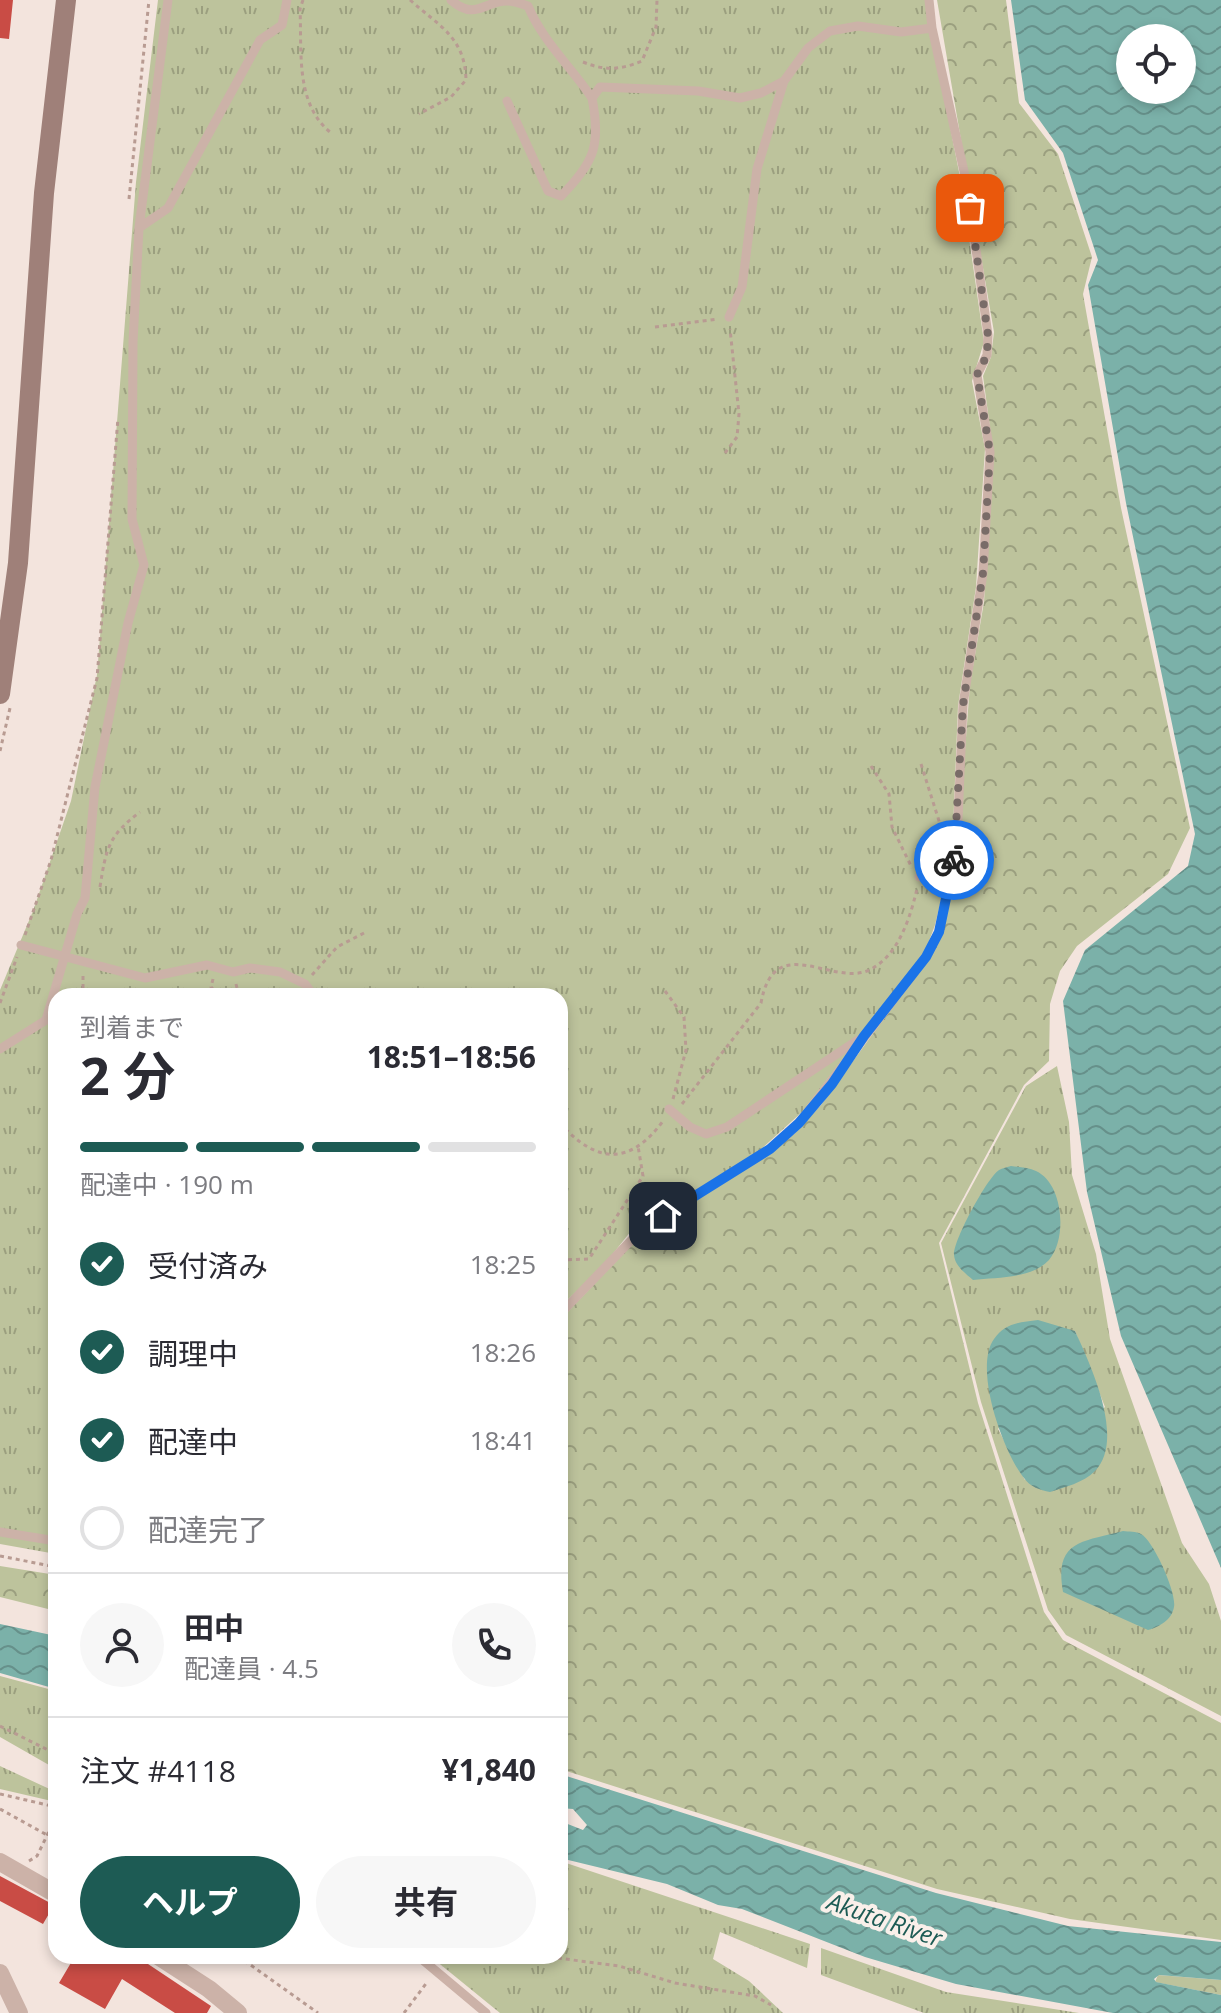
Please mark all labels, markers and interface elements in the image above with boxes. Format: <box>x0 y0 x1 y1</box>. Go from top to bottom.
map controls <box>1116 24 1196 104</box>
button: locate <box>1116 24 1196 104</box>
pin <box>936 174 1004 242</box>
icon: bag <box>948 186 992 230</box>
courier <box>914 820 994 900</box>
icon: bike <box>932 838 976 882</box>
text: 到着まで <box>80 1009 184 1045</box>
text: 18:51–18:56 <box>367 1036 536 1077</box>
text: 2 分 <box>80 1039 175 1110</box>
text: 配達中 · 190 m <box>80 1166 254 1202</box>
pin <box>629 1182 697 1250</box>
icon: home <box>641 1194 685 1238</box>
icon: check <box>80 1242 124 1286</box>
text: 受付済み <box>148 1245 268 1286</box>
text: 18:25 <box>470 1246 536 1282</box>
icon: check <box>80 1330 124 1374</box>
text: 調理中 <box>148 1333 238 1374</box>
text: 18:26 <box>470 1334 536 1370</box>
icon: check <box>80 1418 124 1462</box>
text: 配達中 <box>148 1421 238 1462</box>
text: 18:41 <box>470 1422 536 1458</box>
text: 配達完了 <box>148 1509 268 1550</box>
button: person <box>80 1603 164 1687</box>
button: phone <box>452 1603 536 1687</box>
text: 田中 <box>184 1607 244 1648</box>
text: 配達員 · 4.5 <box>184 1650 319 1686</box>
text: ¥1,840 <box>442 1749 536 1790</box>
text: 注文 #4118 <box>80 1750 236 1791</box>
button: ヘルプ <box>80 1856 300 1948</box>
button: 共有 <box>316 1856 536 1948</box>
water label: Akuta River <box>821 1883 948 1954</box>

